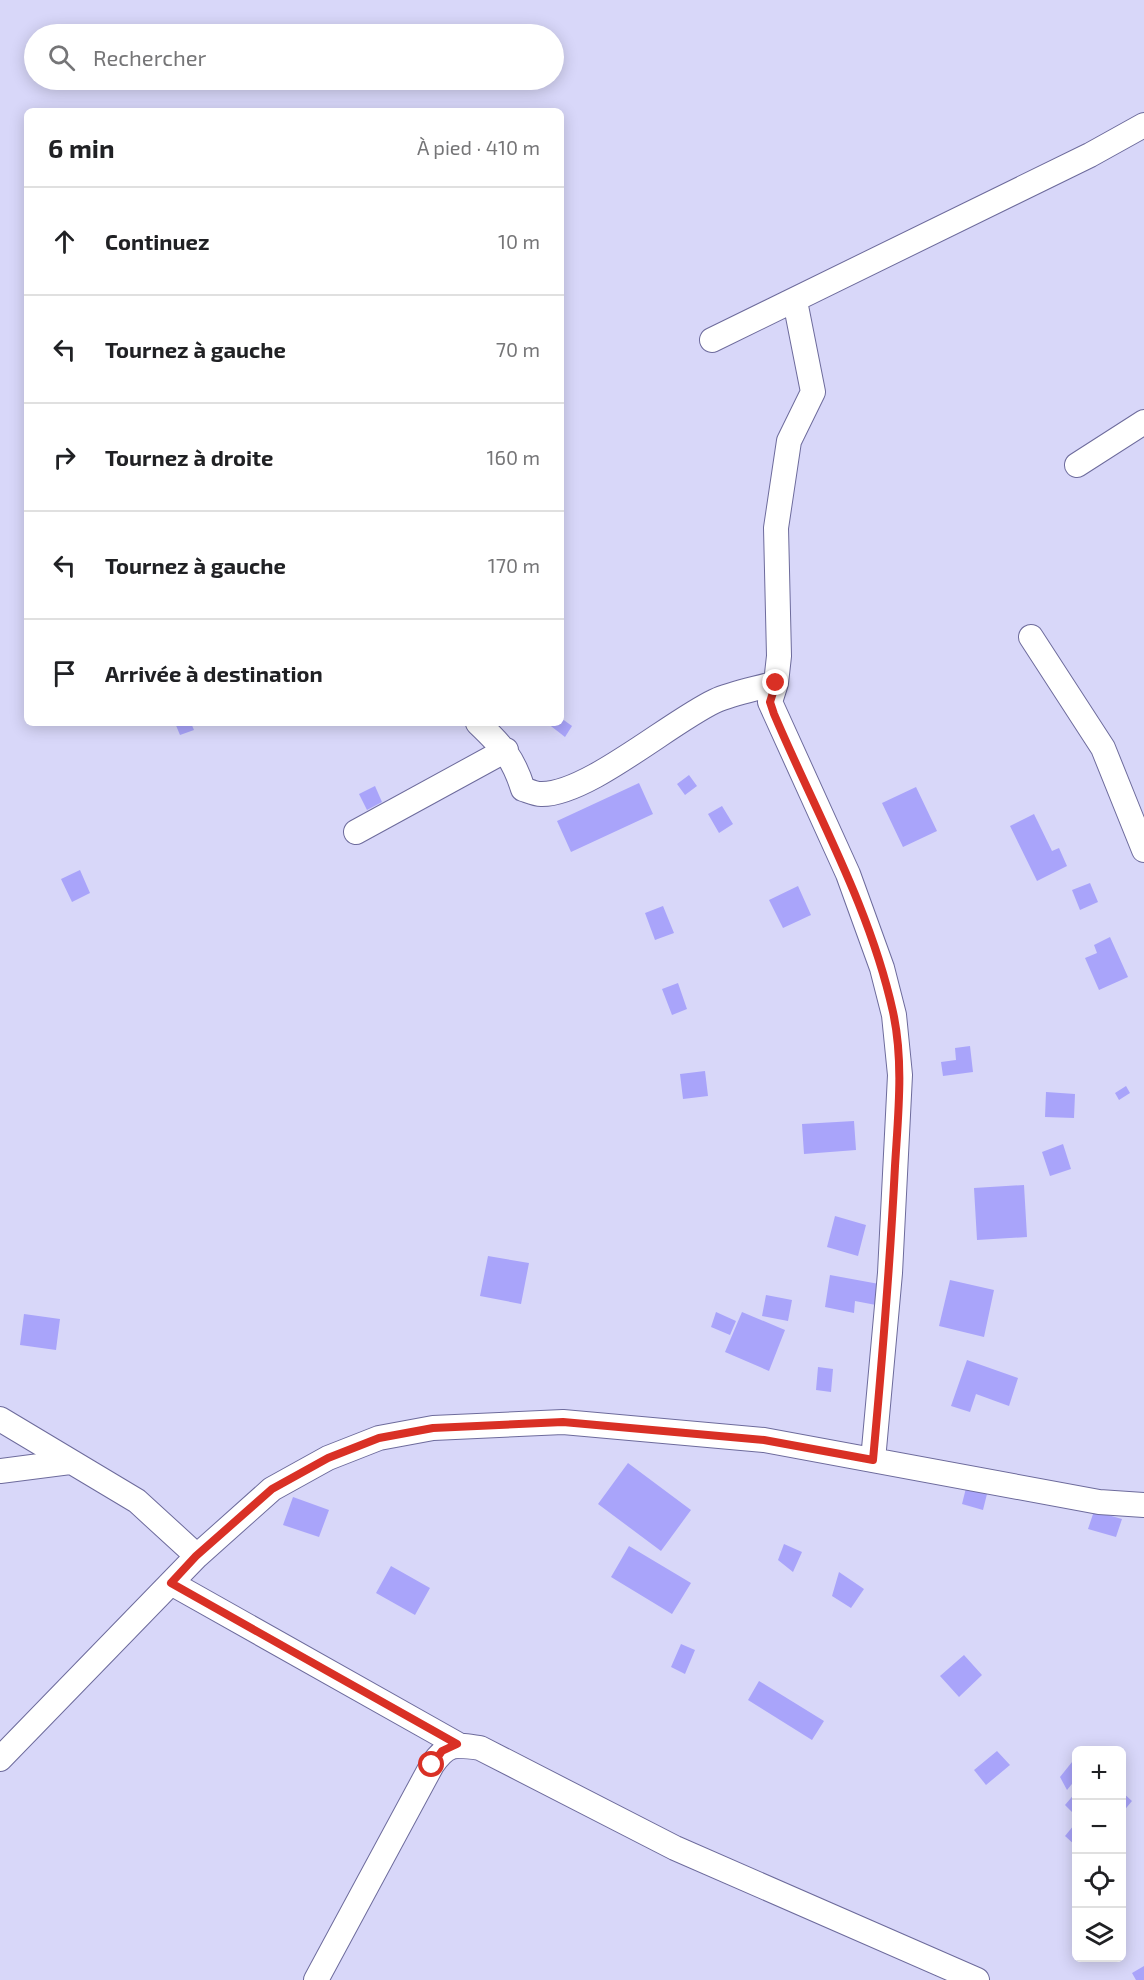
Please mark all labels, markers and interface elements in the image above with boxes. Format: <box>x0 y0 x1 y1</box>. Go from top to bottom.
search box <box>24 24 564 90</box>
icon: search <box>45 41 78 74</box>
text: Rechercher <box>93 44 206 70</box>
text: 6 min <box>48 132 115 163</box>
text: À pied · 410 m <box>417 135 540 159</box>
icon: ahead <box>48 225 81 258</box>
text: Continuez <box>105 228 209 254</box>
text: 10 m <box>498 229 540 253</box>
icon: left <box>48 333 81 366</box>
text: Tournez à gauche <box>105 336 286 362</box>
text: 70 m <box>496 337 540 361</box>
icon: right <box>48 441 81 474</box>
text: Tournez à droite <box>105 444 274 470</box>
text: 160 m <box>487 445 540 469</box>
icon: left <box>48 549 81 582</box>
text: Tournez à gauche <box>105 552 286 578</box>
text: 170 m <box>488 553 540 577</box>
icon: arrive <box>48 657 81 690</box>
text: Arrivée à destination <box>105 660 323 686</box>
route end <box>762 669 788 695</box>
map controls <box>1072 1746 1126 1962</box>
button: + <box>1072 1746 1126 1800</box>
route start <box>418 1751 444 1777</box>
button: − <box>1072 1800 1126 1854</box>
button: locate <box>1072 1854 1126 1908</box>
button: layers <box>1072 1908 1126 1962</box>

